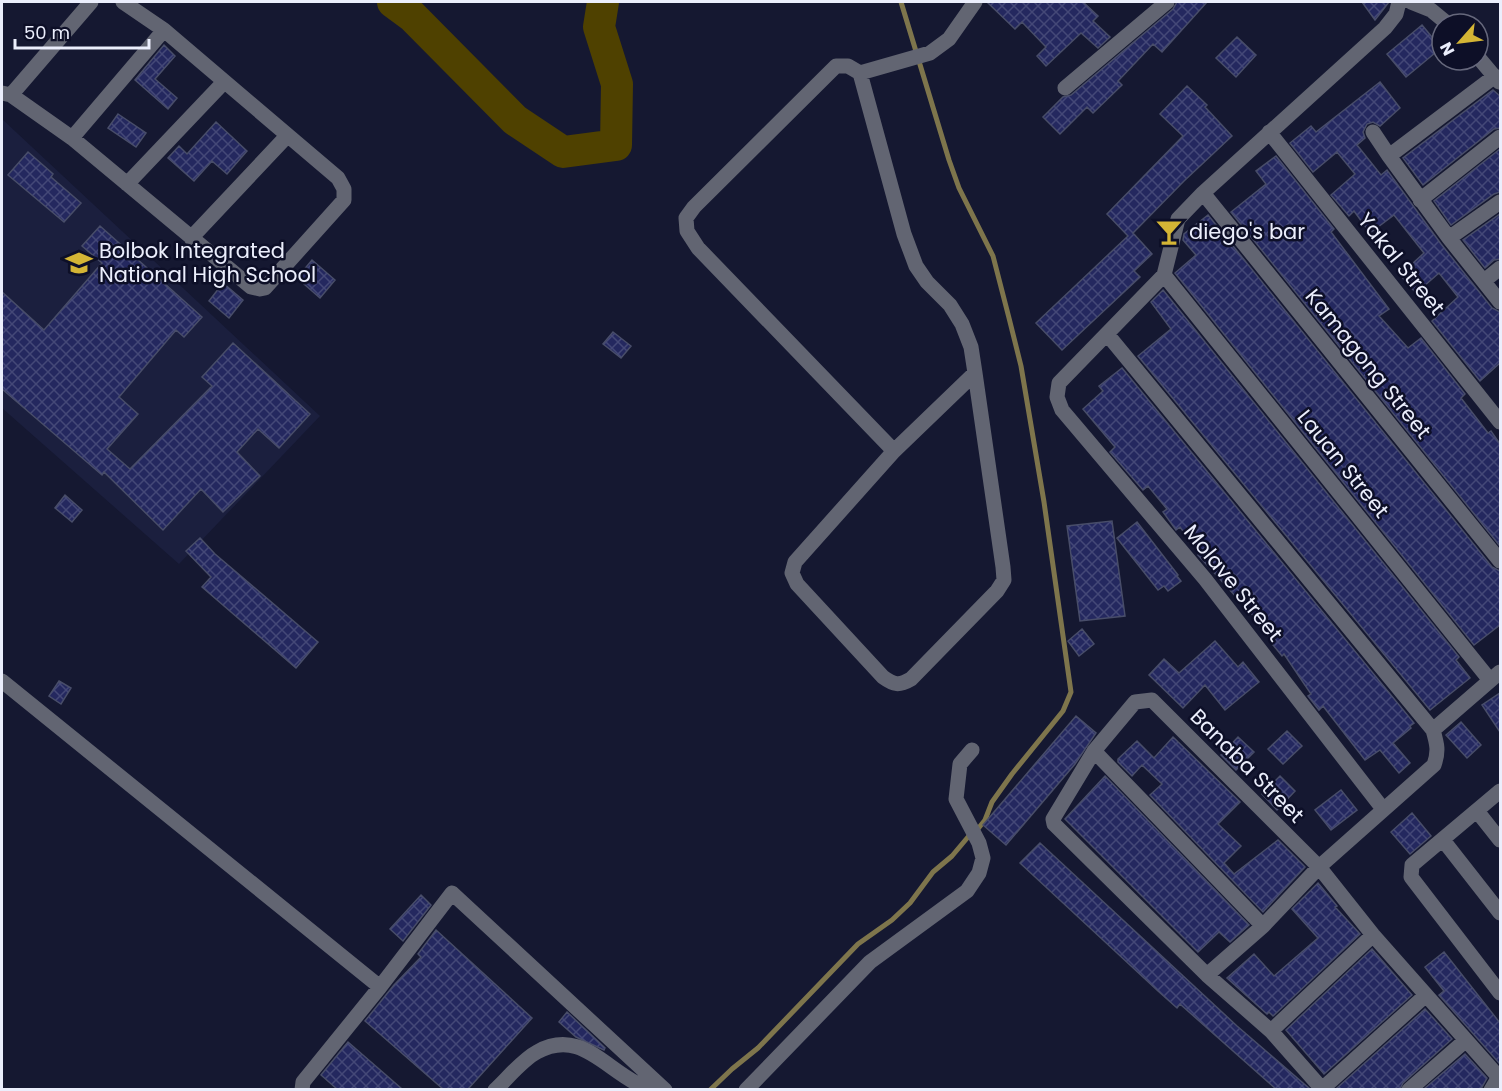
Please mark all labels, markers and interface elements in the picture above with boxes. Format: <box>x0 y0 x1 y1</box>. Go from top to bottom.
scale bar <box>15 12 148 50</box>
north arrow <box>1430 12 1490 72</box>
text: 50 m <box>24 20 70 45</box>
text: N <box>1434 38 1460 60</box>
street label: Yakal Street <box>1351 206 1452 321</box>
bar icon: diego's bar <box>1154 217 1184 247</box>
place label: diego's bar <box>1189 217 1305 246</box>
place label: Bolbok Integrated National High School <box>99 236 316 289</box>
school or university icon: Bolbok Integrated National High School <box>64 248 94 278</box>
street label: Kamagong Street <box>1299 283 1438 445</box>
street label: Lauan Street <box>1291 403 1396 524</box>
street label: Molave Street <box>1177 518 1290 647</box>
street label: Banaba Street <box>1184 702 1311 829</box>

